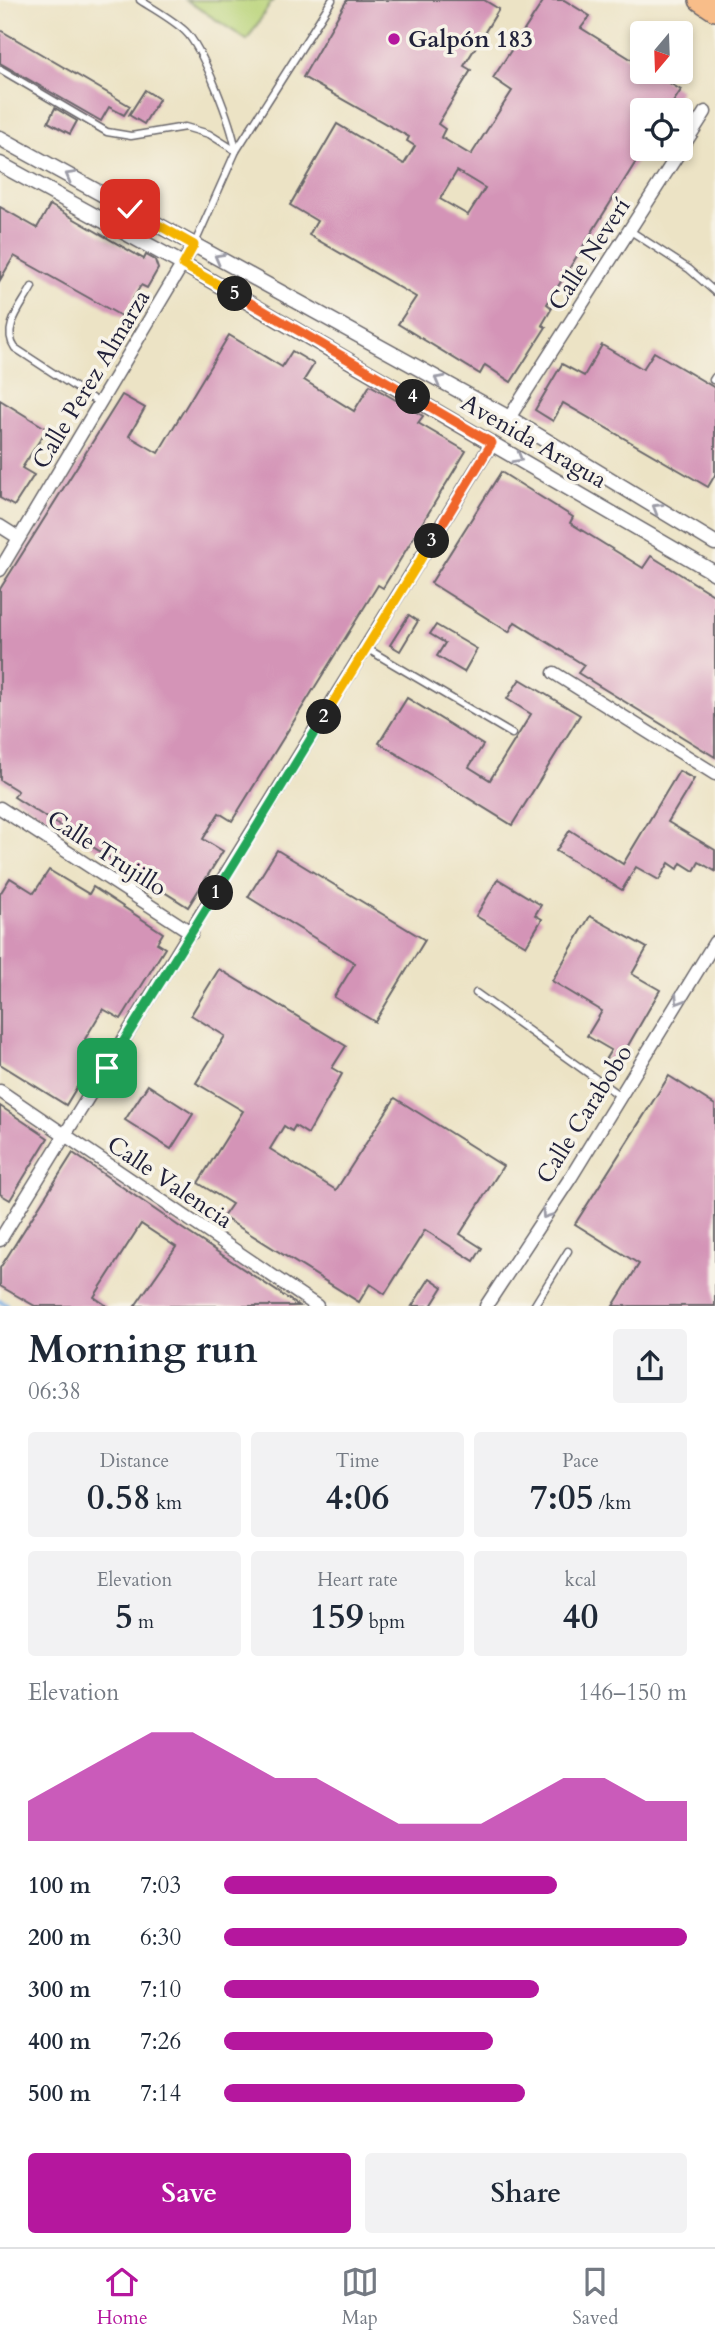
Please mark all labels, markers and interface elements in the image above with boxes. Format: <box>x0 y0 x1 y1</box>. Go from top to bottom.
north arrow <box>630 21 693 84</box>
map controls <box>630 21 693 161</box>
place label: Galpón 183 <box>408 23 533 56</box>
marker: Galpón 183 <box>386 31 402 47</box>
button: locate <box>630 98 693 161</box>
one-way arrow <box>65 171 77 184</box>
pin <box>100 179 160 239</box>
icon: check <box>111 190 149 228</box>
street label: Calle Neverí <box>541 191 638 317</box>
one-way arrow <box>214 253 226 267</box>
pin: 5 <box>218 276 252 312</box>
text: 5 <box>230 280 239 306</box>
street label: Calle Perez Almarza <box>25 283 158 475</box>
one-way arrow <box>434 375 447 388</box>
pin: 4 <box>396 380 430 414</box>
text: 4 <box>408 383 417 409</box>
street label: Avenida Aragua <box>455 386 613 497</box>
one-way arrow <box>511 450 524 463</box>
one-way arrow <box>651 503 664 516</box>
pin: 3 <box>414 524 450 558</box>
text: 3 <box>427 527 436 553</box>
pin: 2 <box>306 700 342 734</box>
text: 2 <box>319 703 328 729</box>
street label: Calle Trujillo <box>41 802 173 904</box>
pin: 1 <box>198 876 234 910</box>
text: 1 <box>211 879 220 905</box>
one-way arrow <box>675 993 688 1006</box>
pin <box>77 1038 137 1098</box>
street label: Calle Carabobo <box>529 1039 640 1190</box>
icon: arrive <box>88 1049 126 1087</box>
street label: Calle Valencia <box>100 1128 240 1237</box>
one-way arrow <box>542 1206 554 1219</box>
text: Morning run <box>28 1324 258 1376</box>
button: share <box>613 1329 687 1403</box>
text: 06:38 <box>28 1376 81 1407</box>
text: Distance <box>100 1448 169 1474</box>
text: Time <box>336 1448 379 1474</box>
text: Pace <box>562 1448 599 1474</box>
text: 0.58 <box>87 1474 151 1522</box>
text: 4:06 <box>326 1474 389 1522</box>
text: 7:05 <box>530 1474 594 1522</box>
text: km <box>151 1490 182 1516</box>
text: /km <box>594 1490 631 1516</box>
text: Elevation <box>97 1567 172 1593</box>
text: Heart rate <box>317 1567 398 1593</box>
text: kcal <box>565 1567 596 1593</box>
text: 5 <box>115 1593 133 1641</box>
text: 159 <box>310 1593 364 1641</box>
text: 40 <box>563 1593 598 1641</box>
text: m <box>133 1609 154 1635</box>
text: bpm <box>364 1609 405 1635</box>
text: Elevation <box>28 1677 119 1708</box>
text: 146–150 m <box>578 1677 687 1708</box>
text: 100 m <box>28 1870 91 1901</box>
text: 7:03 <box>140 1870 181 1901</box>
text: 200 m <box>28 1922 91 1953</box>
text: 6:30 <box>140 1922 181 1953</box>
text: 300 m <box>28 1974 91 2005</box>
text: 7:10 <box>140 1974 181 2005</box>
text: 400 m <box>28 2026 91 2057</box>
text: 7:26 <box>140 2026 181 2057</box>
text: 500 m <box>28 2078 91 2109</box>
text: 7:14 <box>140 2078 181 2109</box>
button: Save <box>28 2153 351 2233</box>
button: Share <box>365 2153 687 2233</box>
tab: Home <box>97 2263 148 2331</box>
tab: Map <box>341 2263 379 2331</box>
tab: Saved <box>572 2263 618 2331</box>

